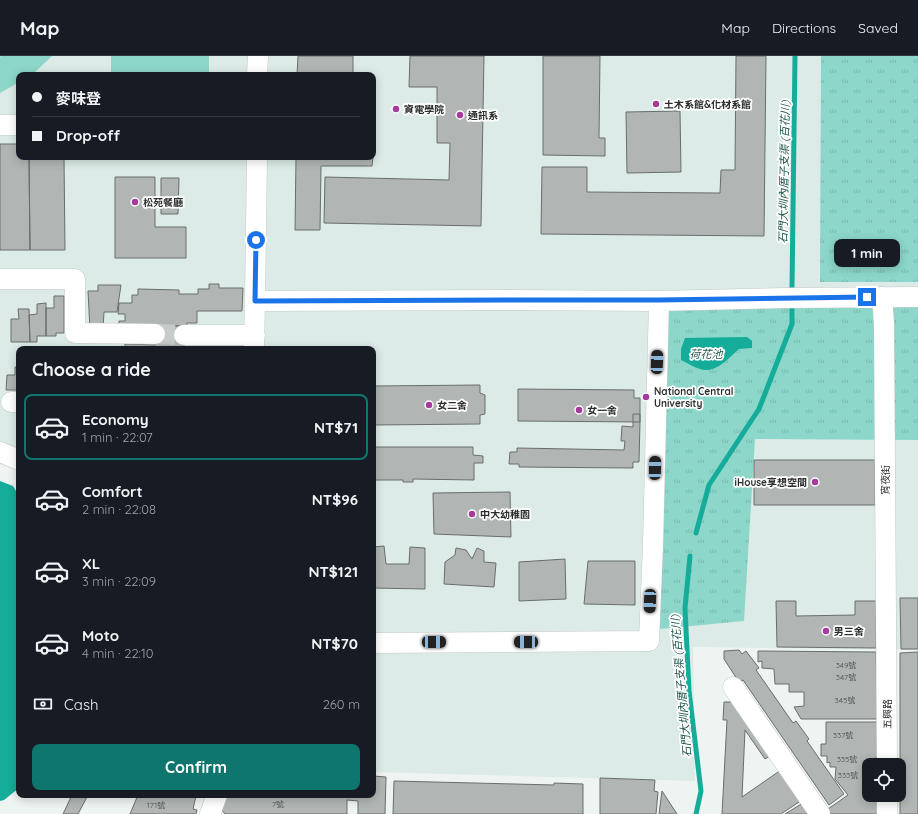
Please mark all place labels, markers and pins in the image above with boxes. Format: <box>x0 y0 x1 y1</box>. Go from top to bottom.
place label: 土木系館&化材系館 <box>664 98 751 111</box>
marker: 土木系館&化材系館 <box>651 99 661 109</box>
place label: 資電學院 <box>404 103 444 116</box>
marker: 資電學院 <box>391 104 401 114</box>
place label: 通訊系 <box>467 109 498 122</box>
marker: 通訊系 <box>455 110 465 120</box>
place label: 松苑餐廳 <box>143 196 183 209</box>
marker: 松苑餐廳 <box>130 197 140 207</box>
place label: National Central University <box>654 385 733 410</box>
marker: National Central University <box>641 392 651 402</box>
place label: 女二舍 <box>437 399 467 412</box>
marker: 女二舍 <box>424 400 434 410</box>
place label: 女一舍 <box>587 404 617 417</box>
marker: 女一舍 <box>574 405 584 415</box>
place label: iHouse享想空間 <box>735 476 807 489</box>
marker: iHouse享想空間 <box>810 477 820 487</box>
place label: 中大幼稚園 <box>480 508 530 521</box>
marker: 中大幼稚園 <box>467 509 477 519</box>
place label: 男三舍 <box>834 625 864 638</box>
marker: 男三舍 <box>821 626 831 636</box>

